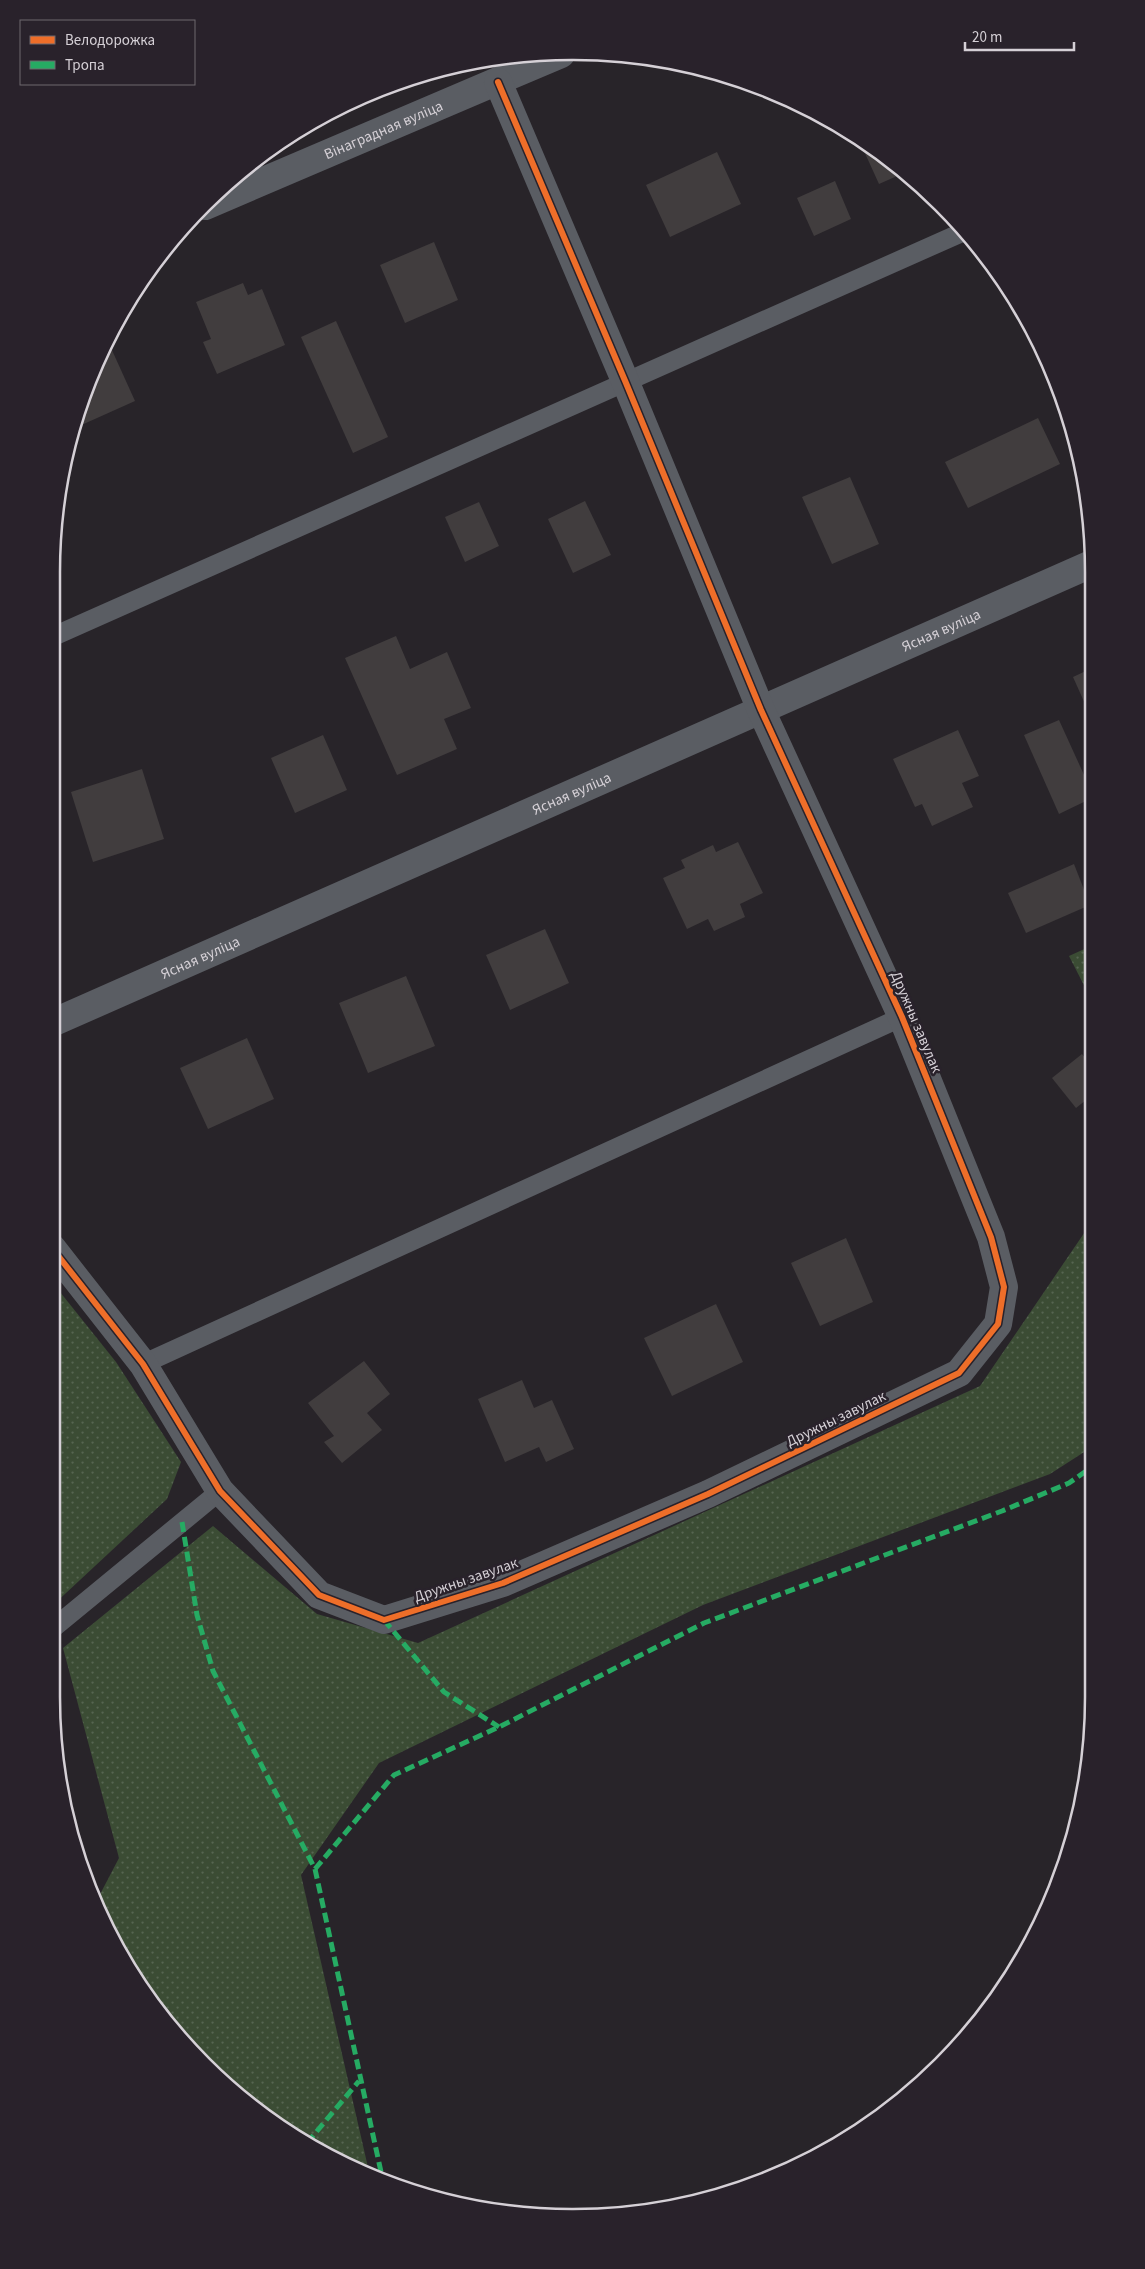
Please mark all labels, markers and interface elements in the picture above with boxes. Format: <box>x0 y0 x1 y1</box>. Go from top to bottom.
legend <box>20 20 195 85</box>
scale bar <box>965 20 1074 52</box>
text: 20 m <box>972 27 1002 48</box>
text: Велодорожка <box>65 30 155 51</box>
text: Тропа <box>65 55 105 76</box>
street label: Вінаградная вуліца <box>321 95 446 164</box>
street label: Ясная вуліца <box>898 604 984 657</box>
street label: Ясная вуліца <box>529 767 614 820</box>
street label: Ясная вуліца <box>157 931 243 984</box>
street label: Дружны завулак <box>885 968 947 1077</box>
street label: Дружны завулак <box>783 1385 890 1452</box>
street label: Дружны завулак <box>411 1552 521 1608</box>

